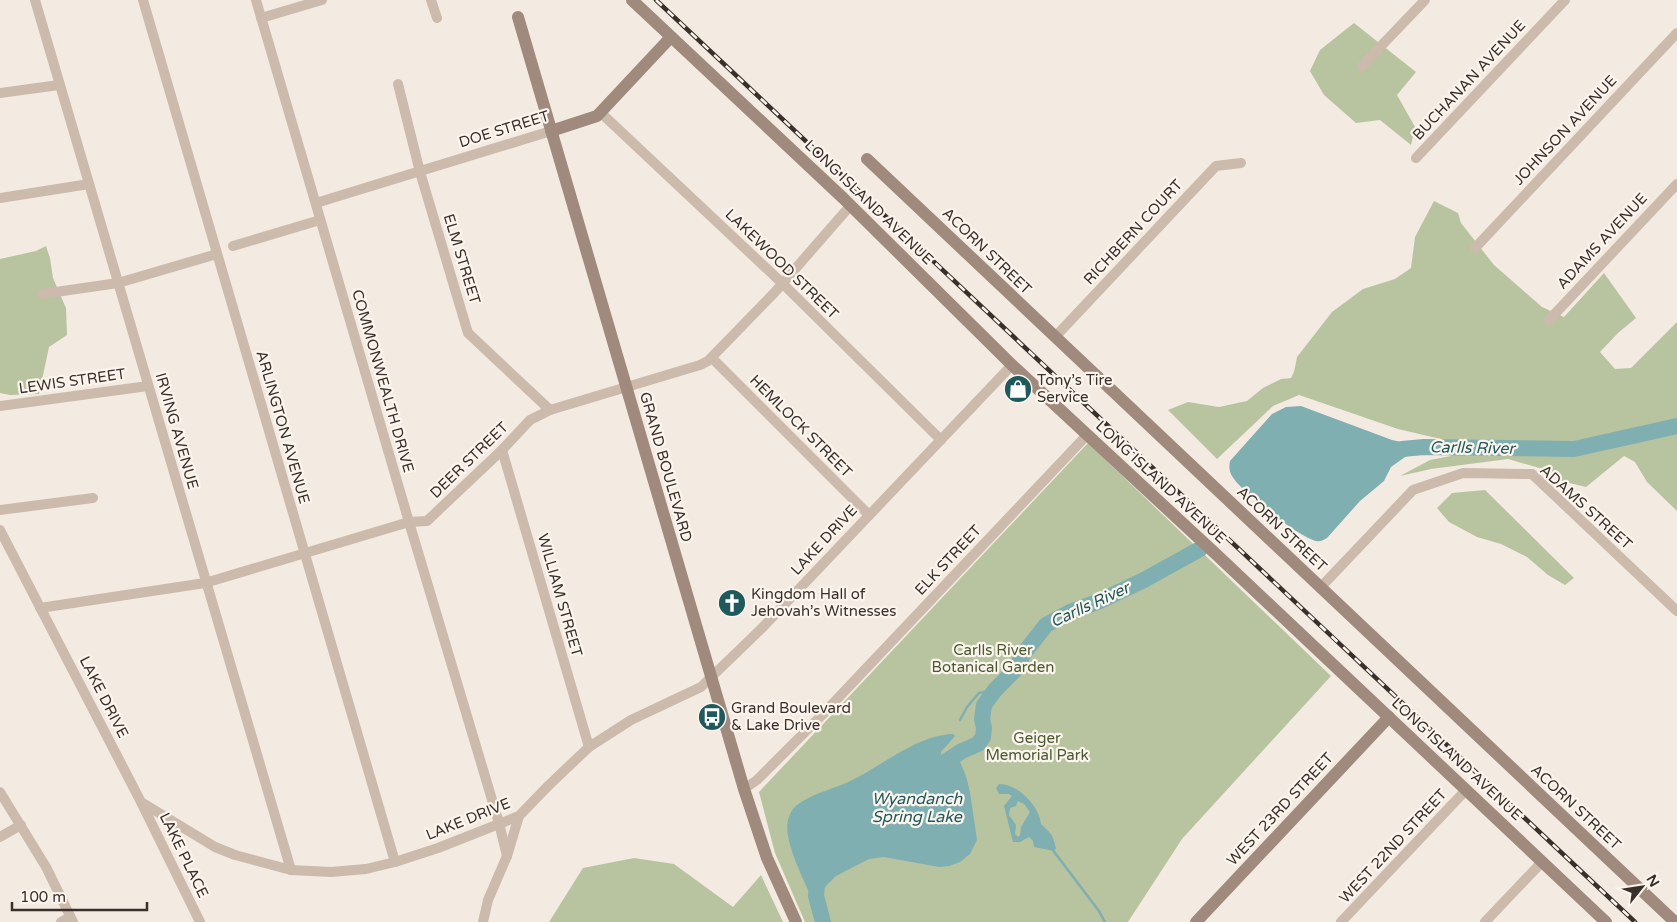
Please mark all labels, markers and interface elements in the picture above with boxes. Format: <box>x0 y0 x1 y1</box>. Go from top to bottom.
street label: BUCHANAN AVENUE <box>1409 16 1529 144</box>
street label: JOHNSON AVENUE <box>1510 71 1620 189</box>
street label: DOE STREET <box>457 107 551 151</box>
street label: LONG ISLAND AVENUE <box>801 136 937 268</box>
street label: RICHBERN COURT <box>1080 176 1186 288</box>
street label: ADAMS AVENUE <box>1553 189 1651 293</box>
street label: ACORN STREET <box>939 204 1035 298</box>
street label: LAKEWOOD STREET <box>722 205 842 323</box>
street label: ELM STREET <box>440 212 484 306</box>
street label: COMMONWEALTH DRIVE <box>348 287 418 475</box>
street label: ARLINGTON AVENUE <box>252 348 314 506</box>
street label: LEWIS STREET <box>17 365 127 397</box>
street label: IRVING AVENUE <box>152 371 202 491</box>
street label: HEMLOCK STREET <box>746 371 856 481</box>
place label: Tony’s Tire Service <box>1037 371 1113 406</box>
shop icon: Tony’s Tire Service <box>1003 374 1033 404</box>
street label: GRAND BOULEVARD <box>636 390 696 544</box>
street label: LONG ISLAND AVENUE <box>1092 417 1230 547</box>
street label: DEER STREET <box>426 418 512 502</box>
water label: Carlls River <box>1429 437 1517 459</box>
street label: ADAMS STREET <box>1536 461 1636 553</box>
street label: ACORN STREET <box>1233 483 1331 575</box>
street label: LAKE DRIVE <box>787 501 861 579</box>
street label: ELK STREET <box>911 521 985 599</box>
street label: WILLIAM STREET <box>534 531 586 659</box>
water label: Carlls River <box>1047 577 1134 632</box>
place label: Kingdom Hall of Jehovah’s Witnesses <box>751 585 896 620</box>
church icon: Kingdom Hall of Jehovah’s Witnesses <box>717 588 747 618</box>
park label: Carlls River Botanical Garden <box>932 641 1054 676</box>
street label: LAKE DRIVE <box>76 653 132 741</box>
street label: LONG ISLAND AVENUE <box>1388 694 1526 824</box>
place label: Grand Boulevard & Lake Drive <box>731 699 851 734</box>
bus stop icon: Grand Boulevard & Lake Drive <box>697 702 727 732</box>
park label: Geiger Memorial Park <box>985 729 1089 764</box>
street label: WEST 23RD STREET <box>1223 749 1337 869</box>
street label: ACORN STREET <box>1527 761 1625 853</box>
street label: WEST 22ND STREET <box>1336 785 1450 907</box>
water label: Wyandanch Spring Lake <box>872 789 963 827</box>
street label: LAKE DRIVE <box>423 794 513 844</box>
street label: LAKE PLACE <box>156 810 212 900</box>
north arrow <box>1617 862 1667 912</box>
text: N <box>1643 872 1663 890</box>
scale bar <box>12 880 148 912</box>
text: 100 m <box>20 888 66 906</box>

